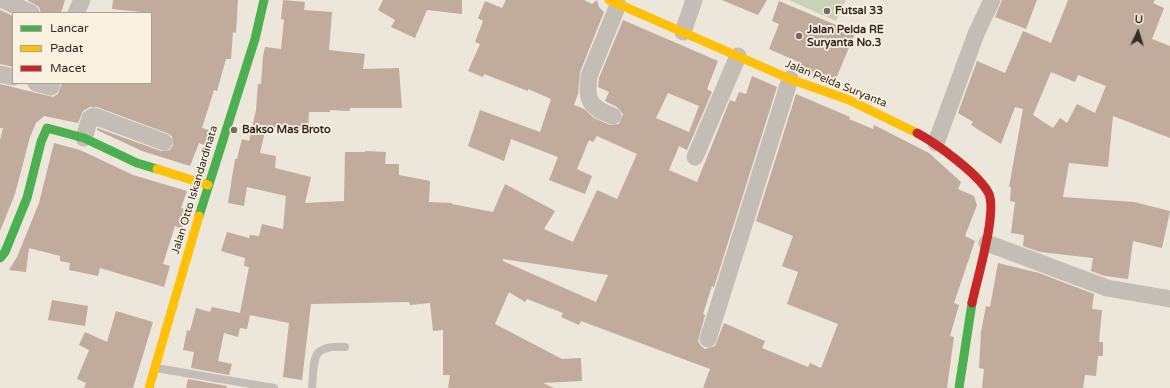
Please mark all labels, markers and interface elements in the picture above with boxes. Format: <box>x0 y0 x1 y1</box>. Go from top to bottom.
place label: Futsal 33 <box>835 4 883 18</box>
marker: Futsal 33 <box>822 6 832 16</box>
legend <box>12 12 152 84</box>
north arrow <box>1118 12 1158 52</box>
text: U <box>1134 13 1143 26</box>
text: Lancar <box>50 21 89 35</box>
place label: Jalan Pelda RE Suryanta No.3 <box>807 23 884 49</box>
marker: Jalan Pelda RE Suryanta No.3 <box>794 31 804 41</box>
text: Padat <box>50 41 83 55</box>
street label: Jalan Pelda Suryanta <box>783 58 889 110</box>
text: Macet <box>50 61 86 75</box>
place label: Bakso Mas Broto <box>242 123 331 137</box>
street label: Jalan Otto Iskandardinata <box>169 124 221 256</box>
marker: Bakso Mas Broto <box>229 125 239 135</box>

